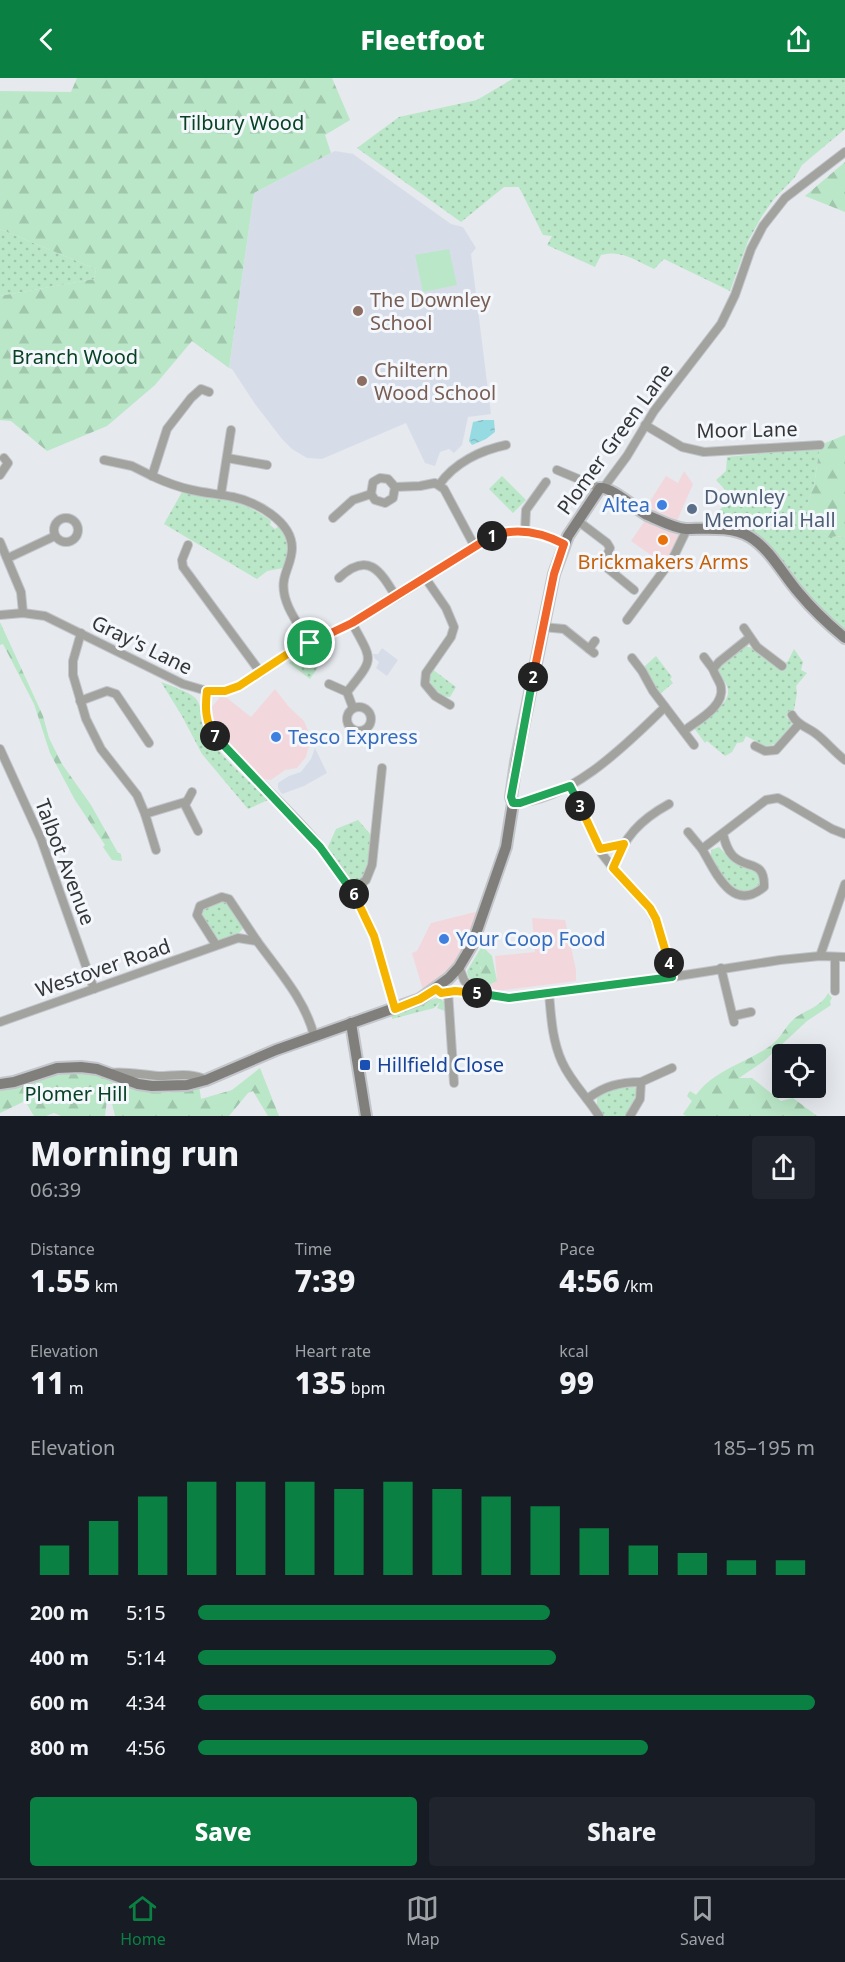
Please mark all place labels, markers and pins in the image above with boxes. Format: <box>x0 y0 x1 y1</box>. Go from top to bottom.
place label: The Downley School <box>370 286 491 336</box>
marker: The Downley School <box>351 304 365 318</box>
place label: Chiltern Wood School <box>374 356 496 406</box>
marker: Chiltern Wood School <box>355 374 369 388</box>
place label: Downley Memorial Hall <box>704 483 836 533</box>
place label: Altea <box>602 491 650 518</box>
marker: Altea <box>655 498 669 512</box>
marker: Downley Memorial Hall <box>685 502 699 516</box>
pin: 1 <box>477 521 507 551</box>
marker: Brickmakers Arms <box>656 533 670 547</box>
place label: Brickmakers Arms <box>578 548 748 575</box>
pin <box>284 617 335 668</box>
pin: 2 <box>518 662 548 692</box>
pin: 7 <box>200 721 230 751</box>
place label: Tesco Express <box>288 723 418 750</box>
marker: Tesco Express <box>269 730 283 744</box>
pin: 3 <box>565 791 595 821</box>
pin: 6 <box>339 879 369 909</box>
place label: Your Coop Food <box>456 925 605 952</box>
marker: Your Coop Food <box>437 932 451 946</box>
pin: 4 <box>654 948 684 978</box>
pin: 5 <box>462 978 492 1008</box>
place label: Hillfield Close <box>377 1051 504 1078</box>
marker: Hillfield Close <box>358 1058 372 1072</box>

